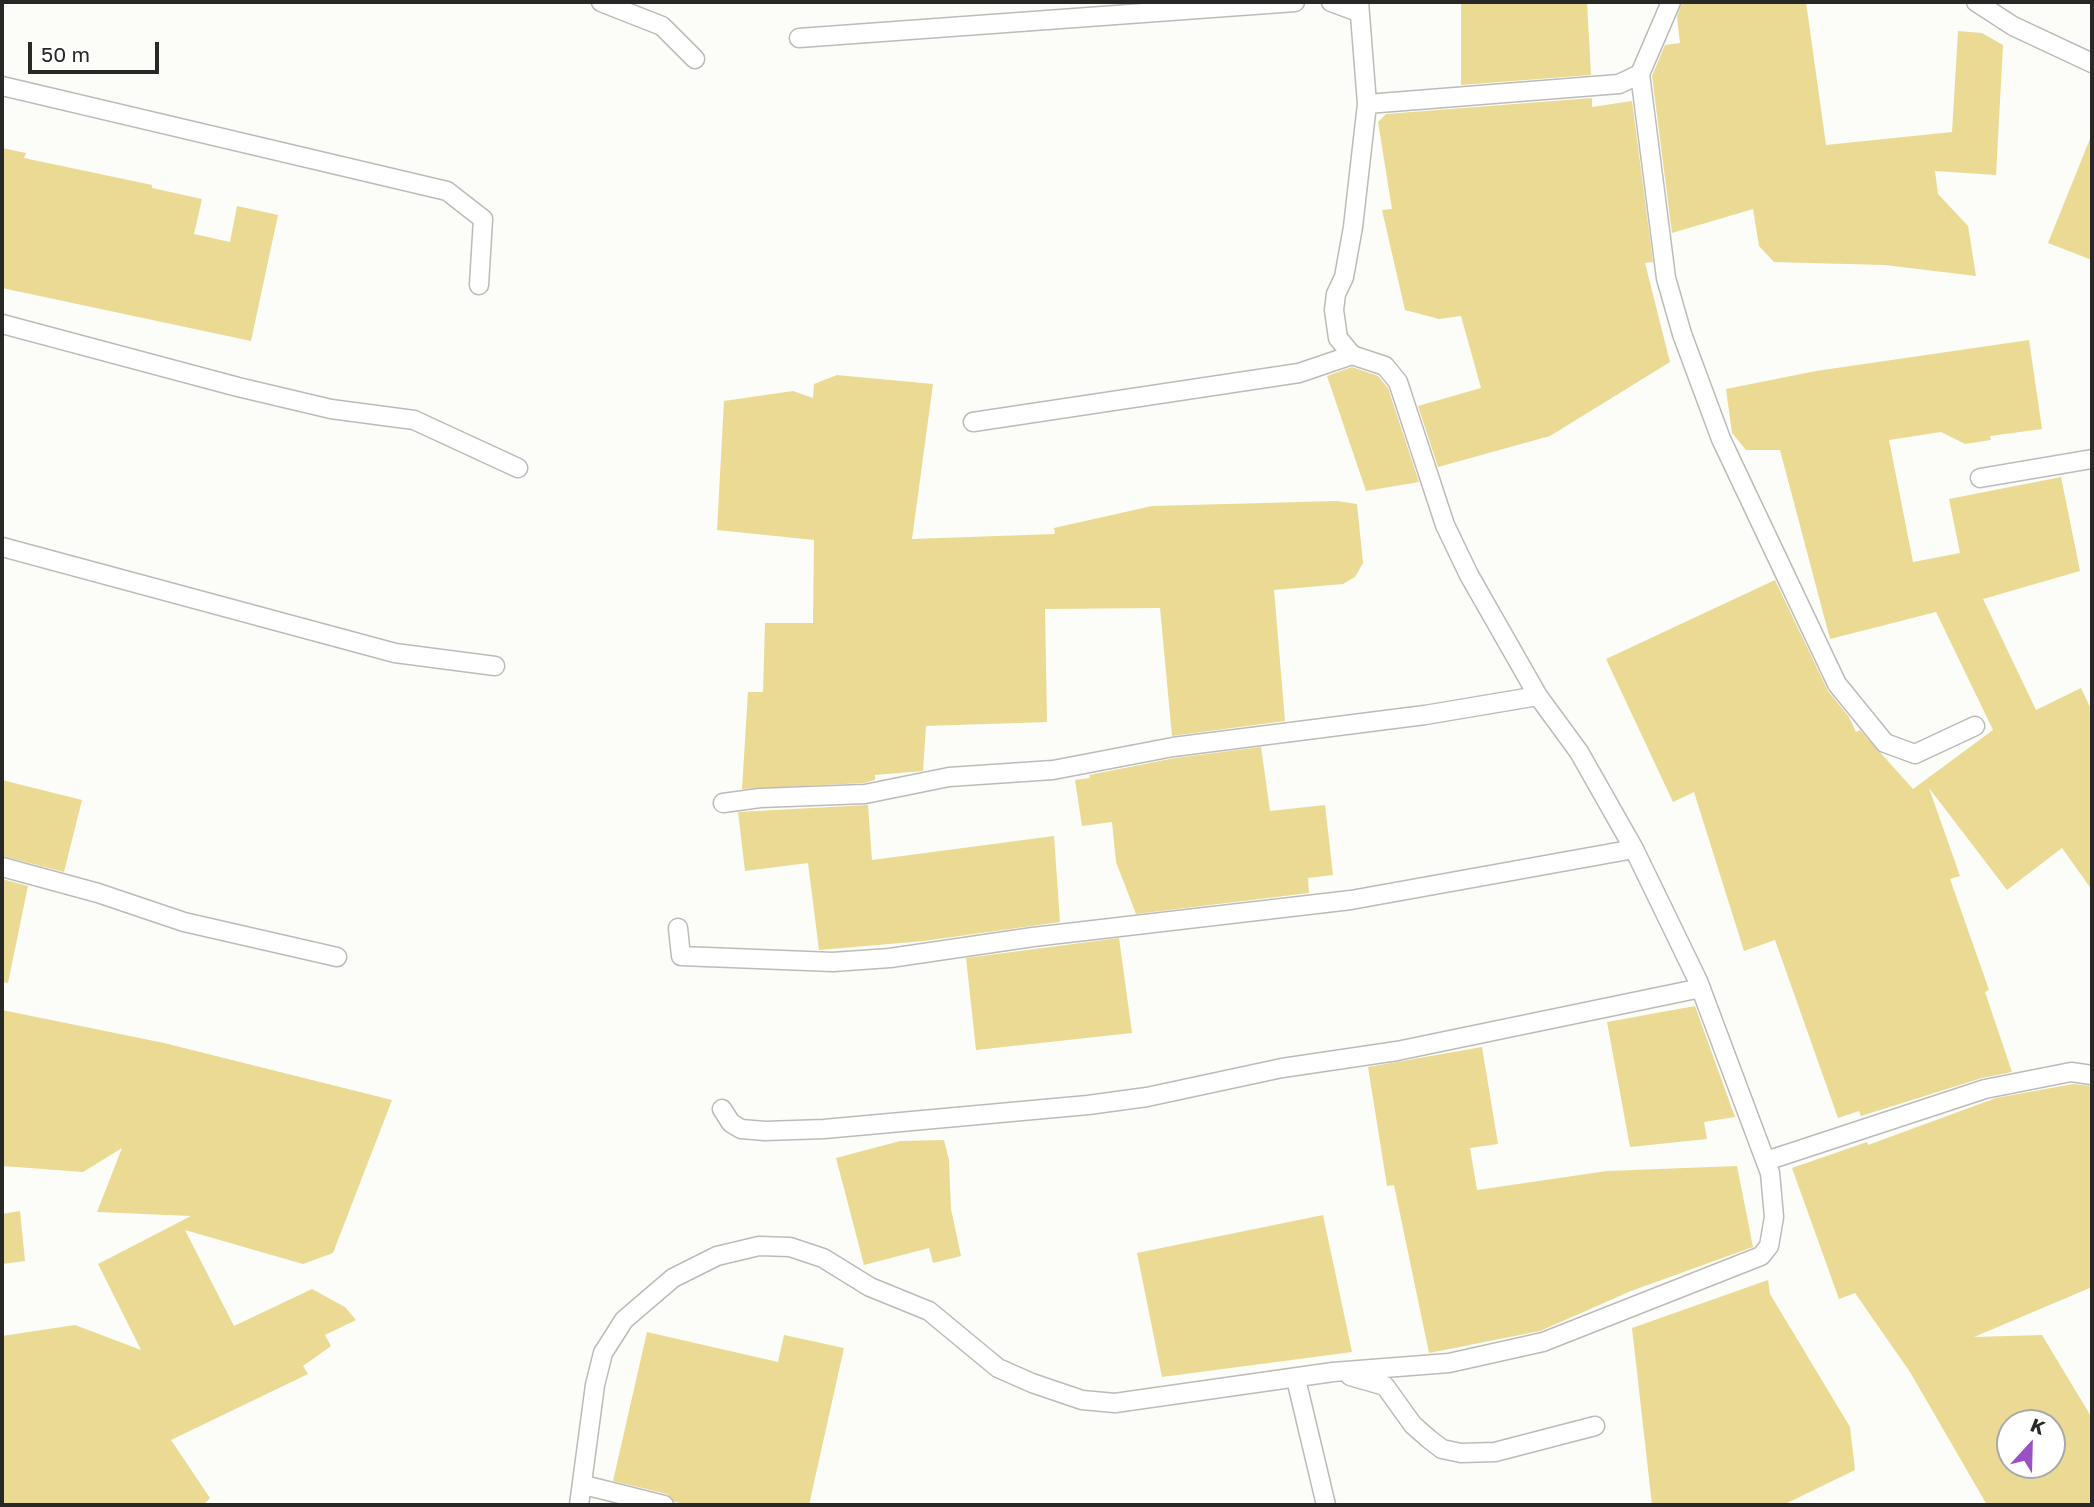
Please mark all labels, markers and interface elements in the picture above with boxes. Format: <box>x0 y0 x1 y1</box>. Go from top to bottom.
scale bar <box>32 28 163 72</box>
text: 50 m <box>41 41 90 67</box>
north arrow <box>1996 1409 2066 1479</box>
text: K <box>2028 1413 2049 1439</box>

